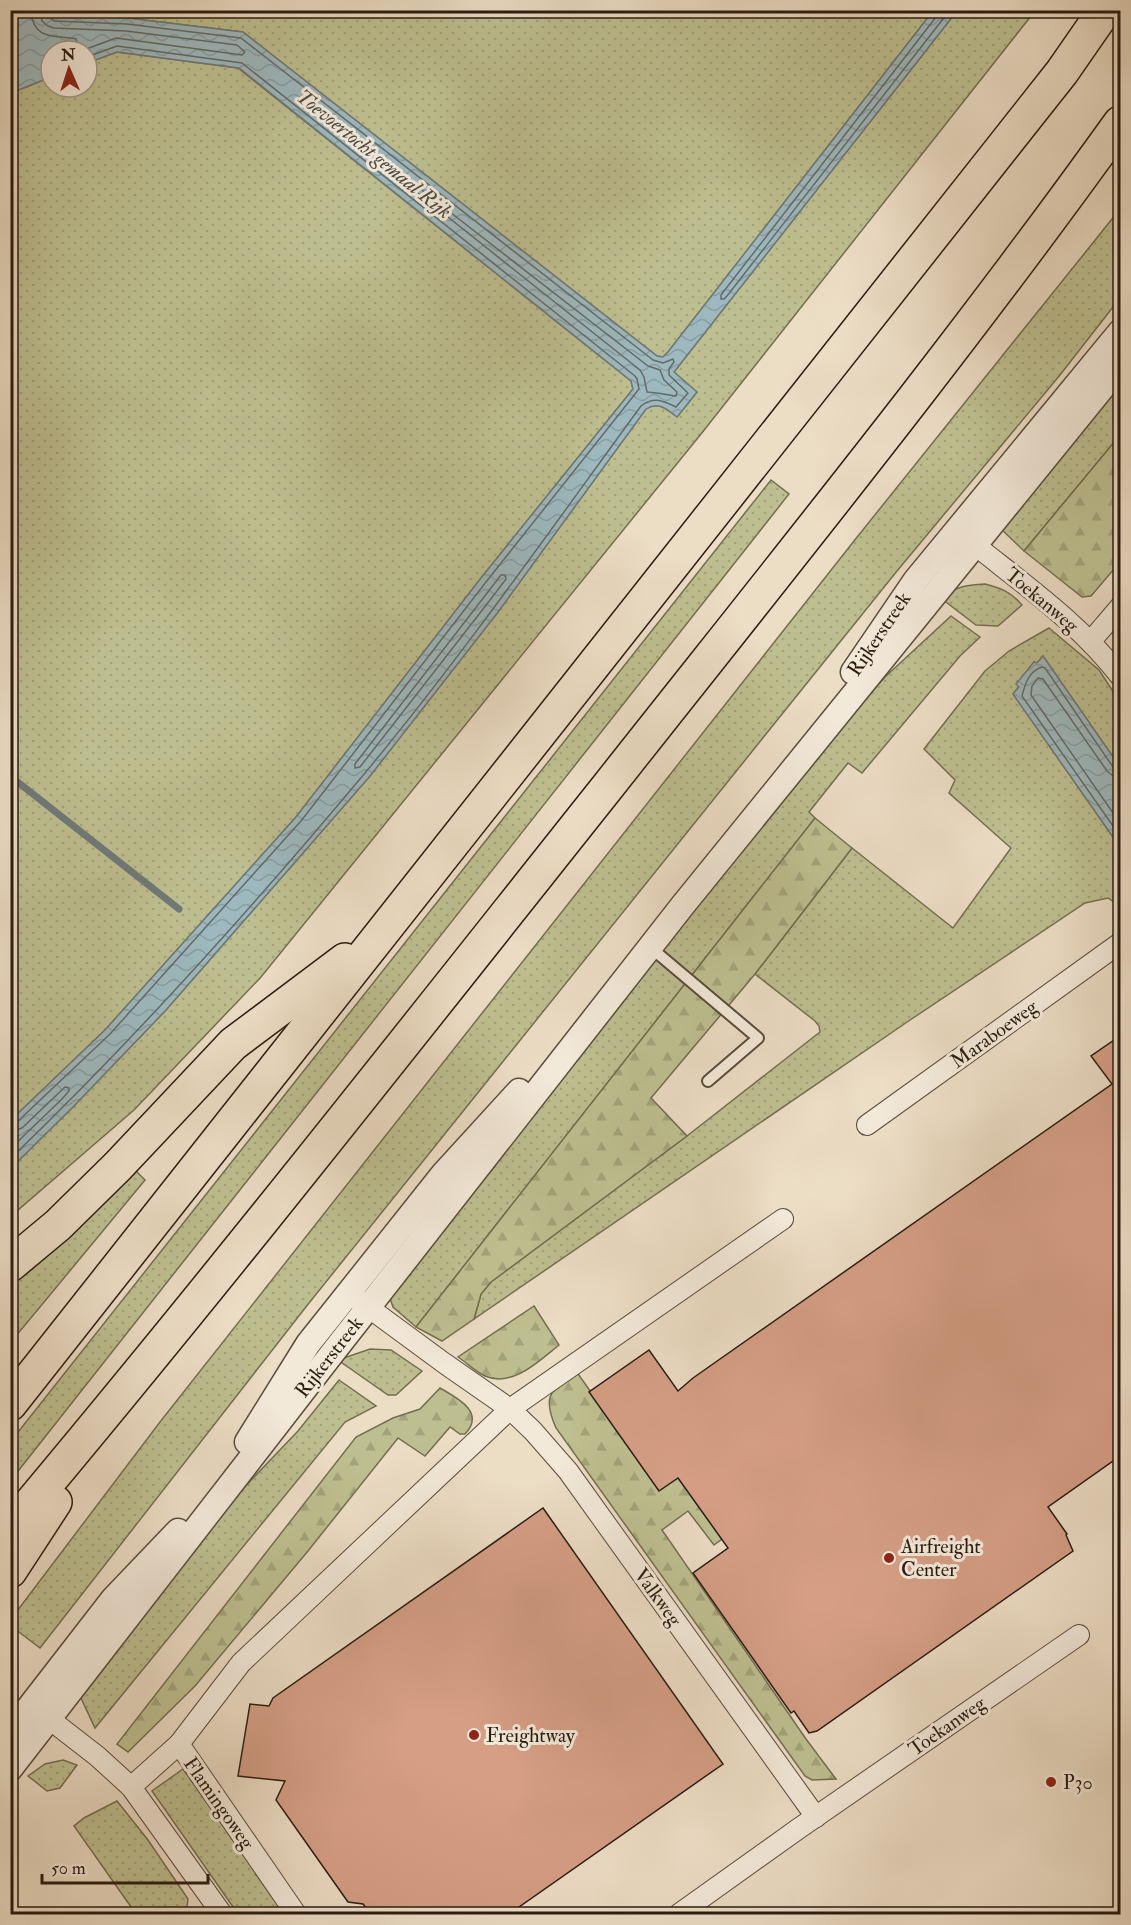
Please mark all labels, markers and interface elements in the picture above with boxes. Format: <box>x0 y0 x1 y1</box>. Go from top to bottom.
north arrow <box>39 39 99 99</box>
text: N <box>60 45 77 65</box>
water label: Toevoertocht gemaal Rijk <box>291 83 457 225</box>
street label: Toekanweg <box>1000 562 1085 639</box>
street label: Rijkerstreek <box>842 587 917 681</box>
street label: Maraboeweg <box>946 993 1043 1074</box>
street label: Rijkerstreek <box>290 1311 369 1403</box>
place label: Airfreight Center <box>900 1534 981 1582</box>
marker: Airfreight Center <box>882 1551 896 1565</box>
street label: Valkweg <box>629 1563 688 1632</box>
street label: Toekanweg <box>904 1690 991 1762</box>
place label: Freightway <box>486 1723 576 1748</box>
marker: Freightway <box>467 1728 481 1742</box>
street label: Flamingoweg <box>178 1752 261 1855</box>
place label: P30 <box>1063 1770 1093 1795</box>
marker: P30 <box>1044 1775 1058 1789</box>
scale bar <box>42 1847 208 1885</box>
text: 50 m <box>51 1857 86 1880</box>

